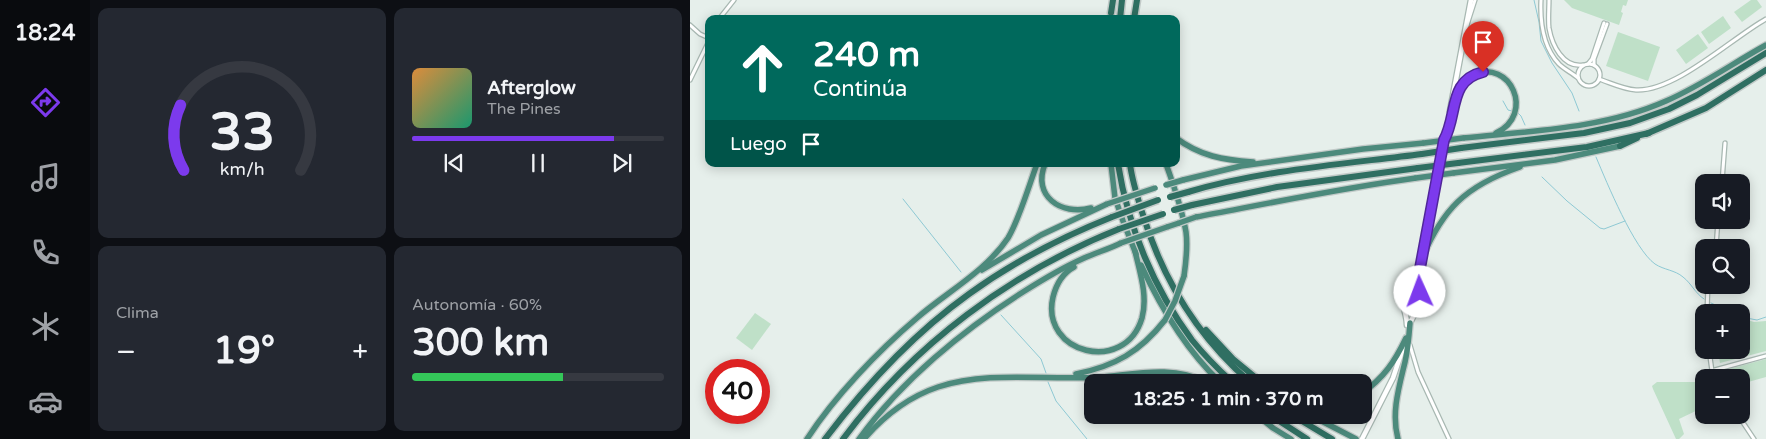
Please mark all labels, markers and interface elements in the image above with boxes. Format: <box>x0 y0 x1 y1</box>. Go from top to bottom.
text: 18:24 <box>15 20 75 46</box>
pin <box>1462 21 1504 72</box>
icon: arrive <box>1469 28 1497 56</box>
text: 240 m <box>813 34 920 76</box>
icon: ahead <box>730 35 795 100</box>
text: Continúa <box>813 76 907 102</box>
text: Afterglow <box>487 77 576 99</box>
icon: directions <box>28 85 63 120</box>
text: The Pines <box>487 99 561 119</box>
text: 33 <box>209 101 275 164</box>
icon: arrive <box>797 130 825 158</box>
text: Luego <box>730 133 787 155</box>
icon: previous <box>440 149 468 177</box>
icon: pause <box>524 149 552 177</box>
icon: next <box>608 149 636 177</box>
text: km/h <box>220 159 264 180</box>
icon: music <box>28 160 63 195</box>
map controls <box>1695 174 1750 424</box>
button: sound <box>1695 174 1750 229</box>
icon: phone <box>28 235 63 270</box>
button: search <box>1695 239 1750 294</box>
position arrow <box>1393 265 1445 317</box>
text: Autonomía · 60% <box>412 295 542 315</box>
text: Clima <box>116 303 159 323</box>
button: + <box>1695 304 1750 359</box>
icon: climate <box>28 309 63 344</box>
text: 300 km <box>412 320 549 366</box>
text: 19° <box>213 328 275 374</box>
text: − <box>116 335 136 369</box>
text: + <box>352 335 368 369</box>
speed limit sign: 40 <box>705 359 770 424</box>
button: − <box>1695 369 1750 424</box>
icon: car <box>28 384 63 419</box>
text: 18:25 · 1 min · 370 m <box>1132 388 1324 410</box>

